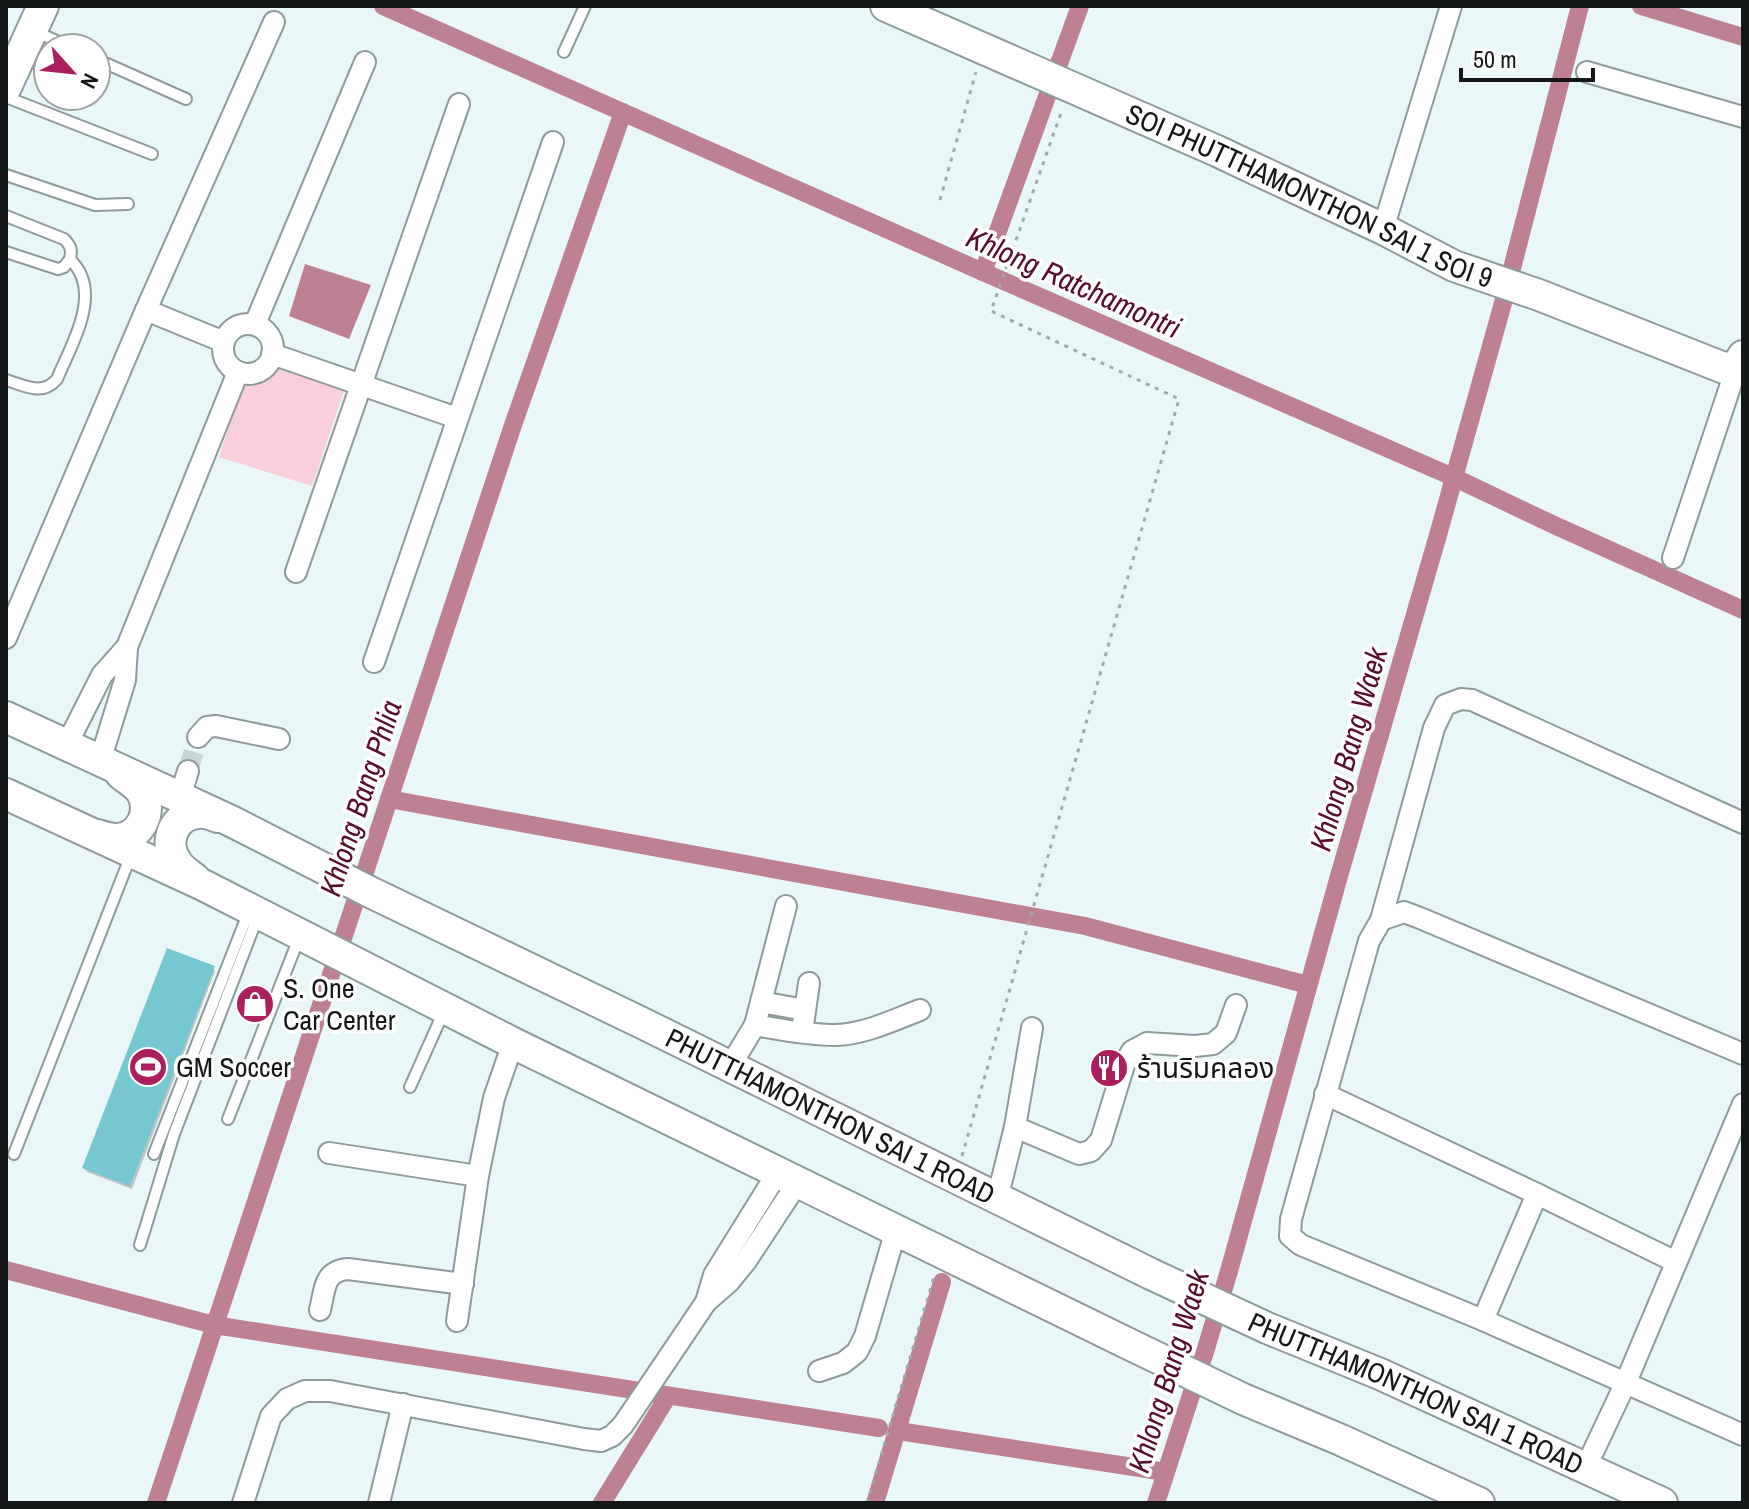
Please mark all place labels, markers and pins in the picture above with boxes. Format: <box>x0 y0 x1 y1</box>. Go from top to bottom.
place label: S. One Car Center <box>283 969 396 1039</box>
shop icon: S. One Car Center <box>234 983 276 1025</box>
sports icon: GM Soccer <box>127 1046 169 1088</box>
restaurant icon: ร้านริมคลอง <box>1088 1047 1130 1089</box>
place label: GM Soccer <box>176 1048 291 1086</box>
place label: ร้านริมคลอง <box>1137 1049 1274 1087</box>

